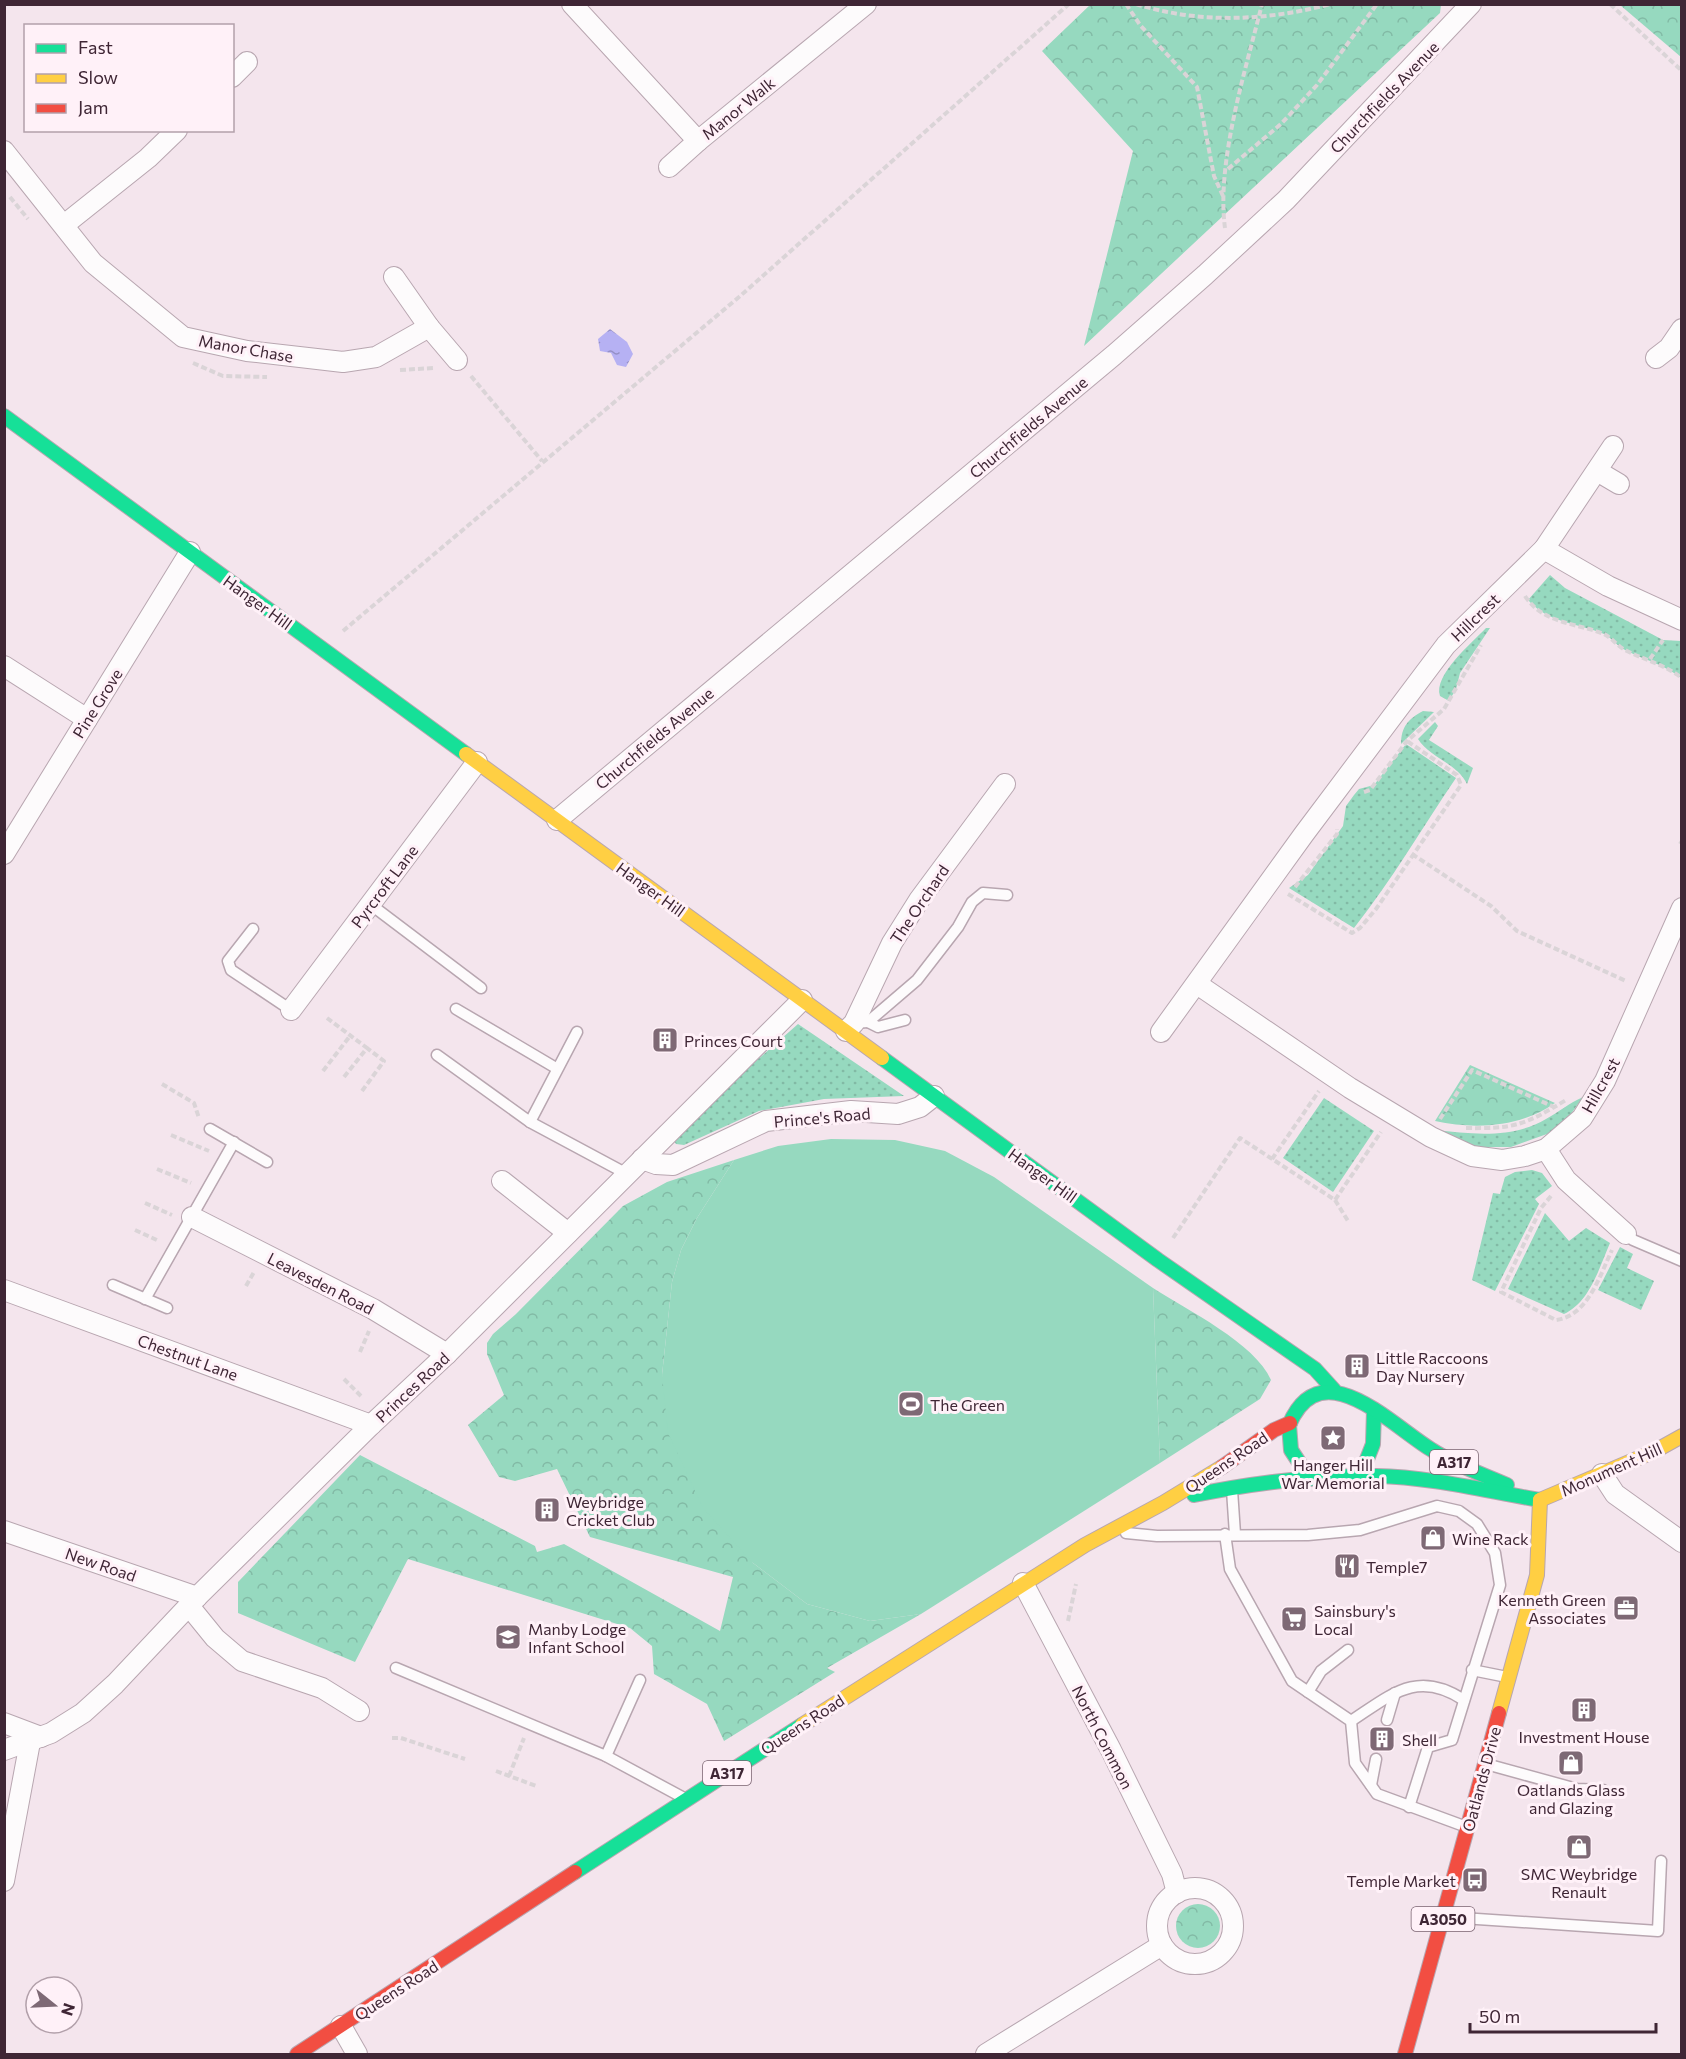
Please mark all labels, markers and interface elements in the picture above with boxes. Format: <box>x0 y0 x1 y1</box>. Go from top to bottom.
legend <box>24 24 234 132</box>
text: Fast <box>78 36 113 58</box>
street label: Churchfields Avenue <box>1326 37 1442 157</box>
text: Slow <box>78 66 118 88</box>
street label: Manor Walk <box>698 73 779 143</box>
text: Jam <box>78 96 108 118</box>
street label: Manor Chase <box>197 330 295 366</box>
street label: Churchfields Avenue <box>965 372 1091 482</box>
street label: Hanger Hill <box>220 571 296 633</box>
street label: Hillcrest <box>1447 589 1504 645</box>
street label: Pine Grove <box>68 665 126 741</box>
street label: Churchfields Avenue <box>591 683 717 793</box>
street label: Pyrcroft Lane <box>347 841 421 931</box>
street label: Hanger Hill <box>613 858 689 920</box>
street label: The Orchard <box>886 861 952 947</box>
building icon: Princes Court <box>650 1025 680 1055</box>
place label: Princes Court <box>684 1031 783 1050</box>
street label: Hillcrest <box>1577 1054 1623 1116</box>
street label: Prince's Road <box>773 1103 871 1131</box>
street label: Hanger Hill <box>1005 1144 1081 1206</box>
street label: Leavesden Road <box>265 1248 377 1318</box>
street label: Chestnut Lane <box>135 1330 241 1384</box>
street label: Princes Road <box>371 1348 453 1426</box>
place label: Little Raccoons Day Nursery <box>1376 1348 1488 1385</box>
building icon: Little Raccoons Day Nursery <box>1342 1351 1372 1381</box>
sports icon: The Green <box>896 1389 926 1419</box>
place label: The Green <box>930 1395 1005 1414</box>
place icon: Hanger Hill War Memorial <box>1318 1423 1348 1453</box>
street label: Queens Road <box>1181 1427 1271 1497</box>
street label: Monument Hill <box>1558 1438 1664 1500</box>
road number: A317 <box>1430 1450 1478 1474</box>
place label: Hanger Hill War Memorial <box>1281 1455 1385 1492</box>
place label: Weybridge Cricket Club <box>566 1492 655 1529</box>
building icon: Weybridge Cricket Club <box>532 1495 562 1525</box>
shop icon: Wine Rack <box>1418 1523 1448 1553</box>
place label: Wine Rack <box>1452 1529 1529 1548</box>
street label: New Road <box>63 1543 139 1585</box>
restaurant icon: Temple7 <box>1332 1551 1362 1581</box>
place label: Temple7 <box>1366 1557 1427 1576</box>
place label: Kenneth Green Associates <box>1498 1590 1606 1627</box>
office icon: Kenneth Green Associates <box>1611 1593 1641 1623</box>
place label: Sainsbury's Local <box>1314 1601 1396 1638</box>
supermarket icon: Sainsbury's Local <box>1279 1604 1309 1634</box>
place label: Manby Lodge Infant School <box>528 1619 626 1656</box>
school or university icon: Manby Lodge Infant School <box>493 1622 523 1652</box>
street label: North Common <box>1069 1682 1137 1792</box>
street label: Queens Road <box>757 1690 847 1758</box>
building icon: Investment House <box>1569 1695 1599 1725</box>
building icon: Shell <box>1367 1724 1397 1754</box>
street label: Oatlands Drive <box>1458 1724 1504 1834</box>
place label: Investment House <box>1518 1727 1650 1746</box>
place label: Shell <box>1402 1730 1437 1749</box>
shop icon: Oatlands Glass and Glazing <box>1556 1748 1586 1778</box>
road number: A317 <box>703 1761 751 1785</box>
place label: Oatlands Glass and Glazing <box>1517 1780 1625 1817</box>
shop icon: SMC Weybridge Renault <box>1564 1832 1594 1862</box>
place label: SMC Weybridge Renault <box>1521 1864 1637 1901</box>
bus stop icon: Temple Market <box>1460 1865 1490 1895</box>
place label: Temple Market <box>1346 1871 1456 1890</box>
road number: A3050 <box>1412 1907 1474 1931</box>
street label: Queens Road <box>351 1956 441 2024</box>
north arrow <box>24 1975 84 2035</box>
scale bar <box>1470 1996 1656 2034</box>
text: N <box>58 2001 80 2018</box>
text: 50 m <box>1479 2005 1520 2027</box>

